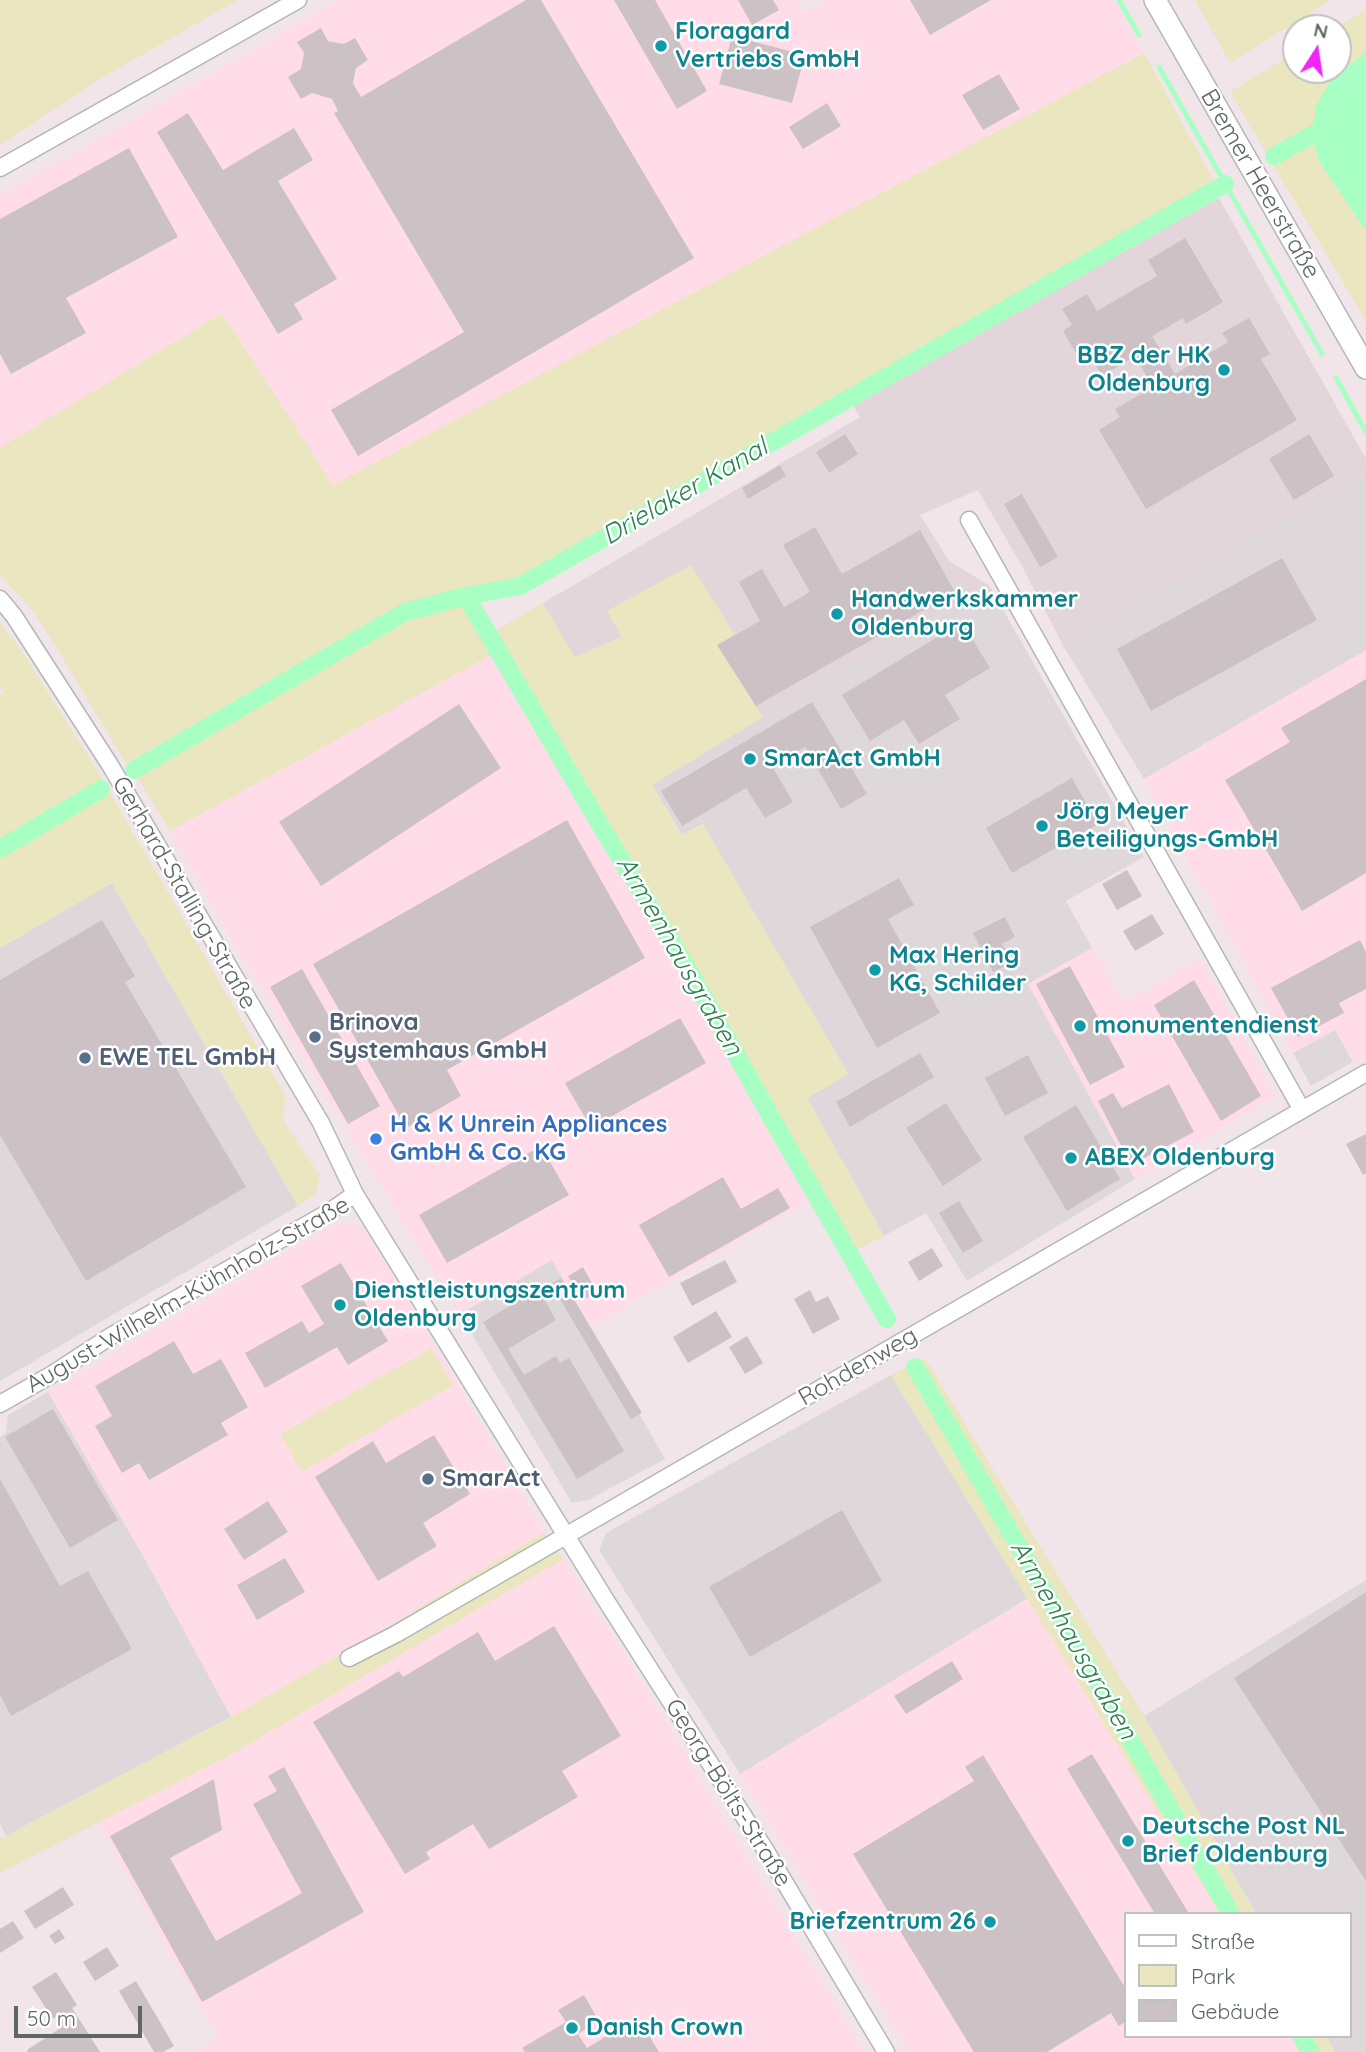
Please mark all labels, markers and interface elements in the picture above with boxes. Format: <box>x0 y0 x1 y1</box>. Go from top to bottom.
north arrow <box>1282 14 1352 84</box>
text: N <box>1312 17 1330 44</box>
place label: Floragard Vertriebs GmbH <box>675 18 860 74</box>
marker: Floragard Vertriebs GmbH <box>653 38 669 54</box>
street label: Bremer Heerstraße <box>1194 84 1326 284</box>
place label: BBZ der HK Oldenburg <box>1077 342 1210 398</box>
marker: BBZ der HK Oldenburg <box>1216 362 1232 378</box>
water label: Drielaker Kanal <box>597 432 773 552</box>
place label: Handwerkskammer Oldenburg <box>851 586 1078 642</box>
marker: Handwerkskammer Oldenburg <box>829 606 845 622</box>
place label: SmarAct GmbH <box>764 745 941 773</box>
marker: SmarAct GmbH <box>742 751 758 767</box>
street label: Gerhard-Stalling-Straße <box>106 771 262 1015</box>
place label: Jörg Meyer Beteiligungs-GmbH <box>1056 798 1278 854</box>
marker: Jörg Meyer Beteiligungs-GmbH <box>1034 818 1050 834</box>
water label: Armenhausgraben <box>609 851 749 1061</box>
place label: Max Hering KG, Schilder <box>889 942 1026 998</box>
marker: Max Hering KG, Schilder <box>867 962 883 978</box>
place label: Brinova Systemhaus GmbH <box>329 1009 547 1065</box>
place label: monumentendienst <box>1094 1012 1319 1040</box>
marker: monumentendienst <box>1072 1018 1088 1034</box>
marker: Brinova Systemhaus GmbH <box>307 1029 323 1045</box>
place label: EWE TEL GmbH <box>99 1044 276 1072</box>
marker: EWE TEL GmbH <box>77 1050 93 1066</box>
place label: H & K Unrein Appliances GmbH & Co. KG <box>390 1111 667 1167</box>
marker: H & K Unrein Appliances GmbH & Co. KG <box>368 1131 384 1147</box>
place label: ABEX Oldenburg <box>1085 1144 1275 1172</box>
marker: ABEX Oldenburg <box>1063 1150 1079 1166</box>
street label: August-Wilhelm-Kühnholz-Straße <box>21 1190 355 1400</box>
place label: Dienstleistungszentrum Oldenburg <box>354 1277 625 1333</box>
marker: Dienstleistungszentrum Oldenburg <box>332 1297 348 1313</box>
street label: Rohdenweg <box>793 1321 923 1413</box>
place label: SmarAct <box>442 1465 541 1493</box>
marker: SmarAct <box>420 1471 436 1487</box>
water label: Armenhausgraben <box>1003 1535 1143 1745</box>
street label: Georg-Bölts-Straße <box>659 1694 797 1892</box>
place label: Deutsche Post NL Brief Oldenburg <box>1142 1813 1345 1869</box>
marker: Deutsche Post NL Brief Oldenburg <box>1120 1833 1136 1849</box>
place label: Briefzentrum 26 <box>790 1908 976 1936</box>
legend <box>1124 1912 1352 2038</box>
marker: Briefzentrum 26 <box>982 1914 998 1930</box>
text: Straße <box>1191 1928 1255 1954</box>
text: Park <box>1191 1963 1235 1989</box>
scale bar <box>18 1993 145 2037</box>
text: Gebäude <box>1191 1998 1279 2024</box>
text: 50 m <box>27 2005 76 2031</box>
place label: Danish Crown <box>586 2014 743 2042</box>
marker: Danish Crown <box>564 2020 580 2036</box>

